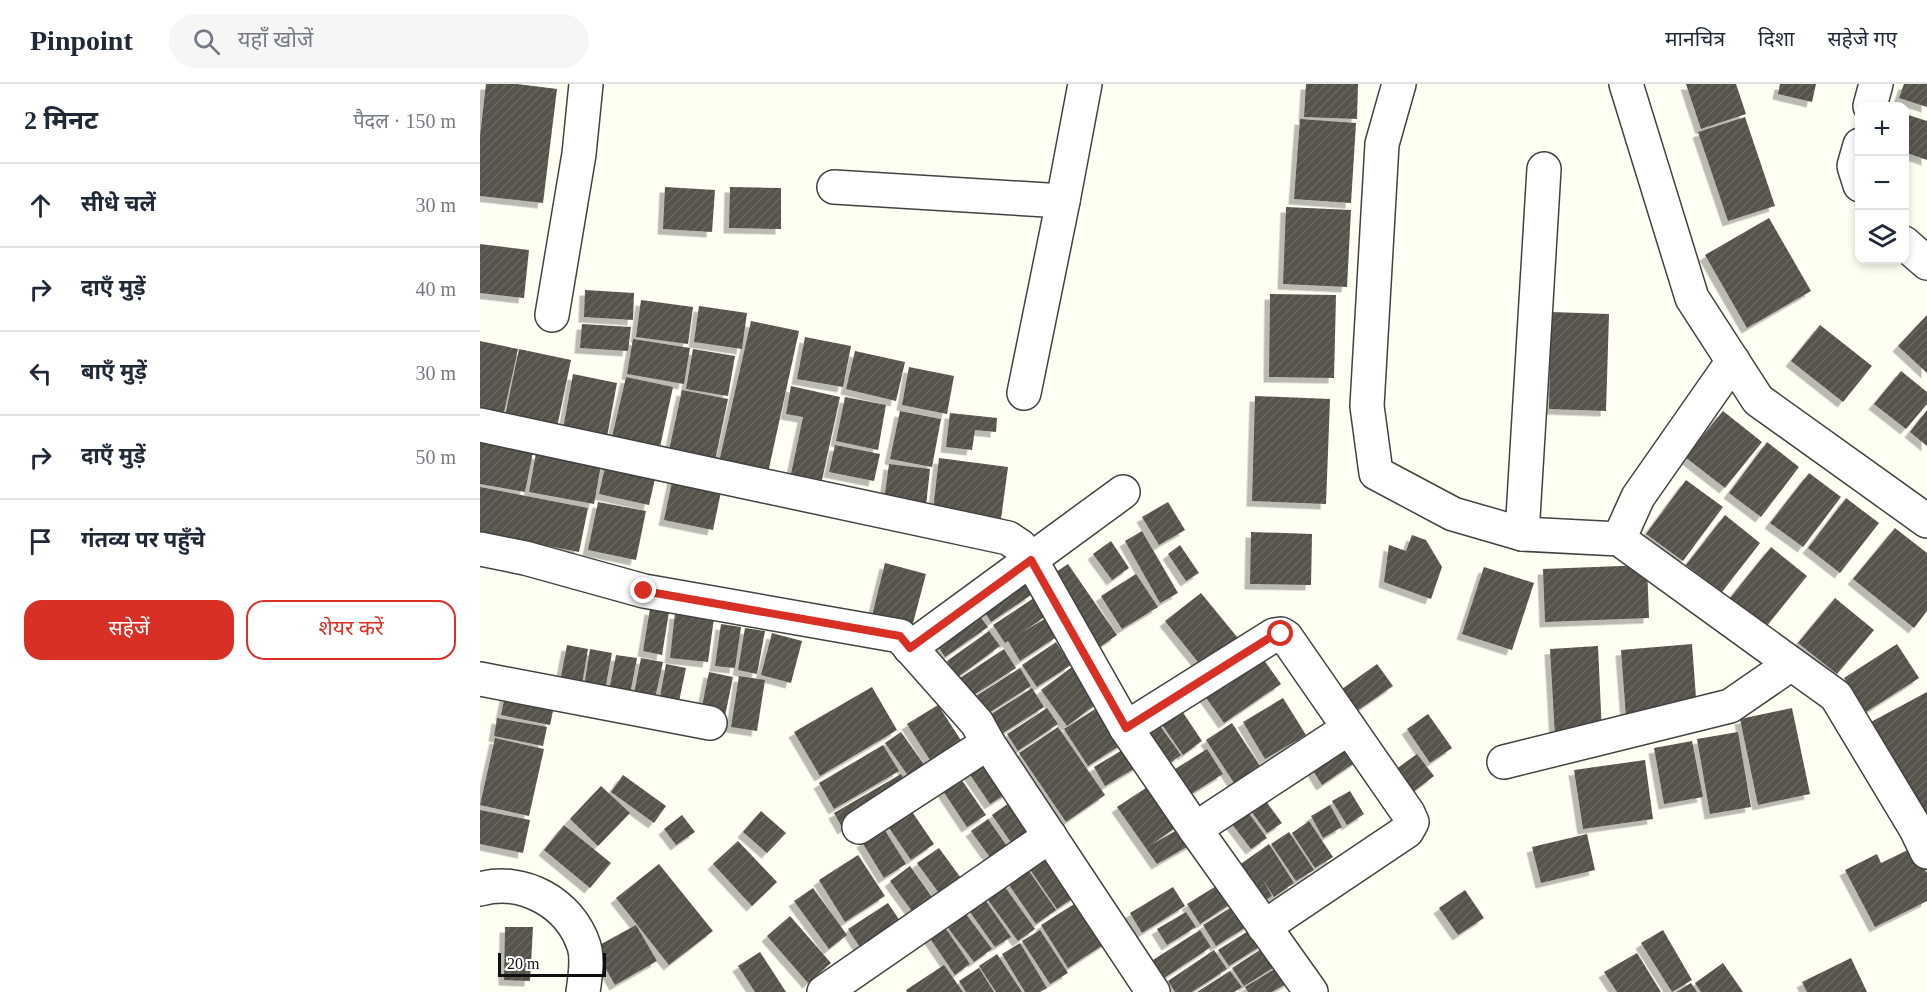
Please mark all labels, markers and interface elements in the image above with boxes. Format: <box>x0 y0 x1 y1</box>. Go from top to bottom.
search box <box>169 14 589 68</box>
text: Pinpoint <box>30 25 133 56</box>
icon: search <box>190 25 223 58</box>
text: यहाँ खोजें <box>238 27 313 52</box>
text: मानचित्र <box>1665 27 1725 51</box>
text: दिशा <box>1758 27 1794 51</box>
text: सहेजे गए <box>1827 27 1897 51</box>
map controls <box>1855 102 1909 264</box>
button: + <box>1855 102 1909 156</box>
text: 2 मिनट <box>24 106 98 135</box>
text: पैदल · 150 m <box>353 110 456 132</box>
button: − <box>1855 156 1909 210</box>
icon: ahead <box>24 189 57 222</box>
text: सीधे चलें <box>81 191 156 216</box>
text: 30 m <box>415 194 456 216</box>
button: layers <box>1855 210 1909 264</box>
icon: right <box>24 273 57 306</box>
text: दाएँ मुड़ें <box>81 275 146 300</box>
text: 40 m <box>415 278 456 300</box>
icon: left <box>24 357 57 390</box>
text: बाएँ मुड़ें <box>81 359 147 384</box>
text: 30 m <box>415 362 456 384</box>
icon: right <box>24 441 57 474</box>
text: दाएँ मुड़ें <box>81 443 146 468</box>
text: 50 m <box>415 446 456 468</box>
icon: arrive <box>24 525 57 558</box>
text: गंतव्य पर पहुँचे <box>81 527 205 552</box>
route end <box>630 577 656 603</box>
button: सहेजें <box>24 600 234 660</box>
button: शेयर करें <box>246 600 456 660</box>
route start <box>1267 620 1293 646</box>
scale bar <box>498 950 606 978</box>
text: 20 m <box>507 955 539 972</box>

